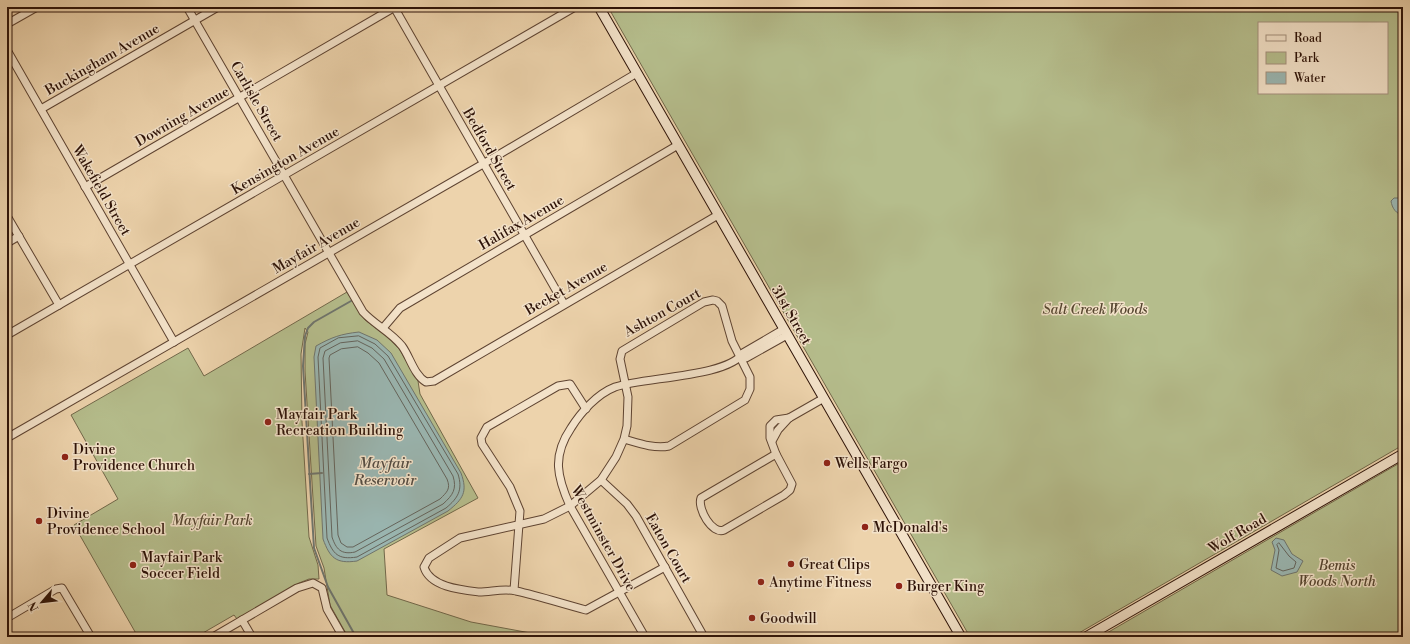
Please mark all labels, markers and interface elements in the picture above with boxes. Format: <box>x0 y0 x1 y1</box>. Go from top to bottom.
street label: Buckingham Avenue <box>41 20 163 100</box>
legend <box>1258 22 1388 94</box>
text: Road <box>1294 31 1322 46</box>
text: Park <box>1294 51 1320 66</box>
street label: Carlisle Street <box>226 58 286 145</box>
text: Water <box>1293 71 1326 86</box>
street label: Downing Avenue <box>132 83 233 151</box>
street label: Bedford Street <box>458 104 520 194</box>
street label: Kensington Avenue <box>228 123 343 199</box>
street label: Wakefield Street <box>67 141 134 239</box>
street label: Halifax Avenue <box>476 191 567 254</box>
street label: Mayfair Avenue <box>270 214 363 278</box>
street label: Becket Avenue <box>521 258 611 320</box>
street label: 31st Street <box>767 283 815 348</box>
street label: Ashton Court <box>620 284 704 342</box>
park label: Salt Creek Woods <box>1042 301 1148 319</box>
place label: Mayfair Park Recreation Building <box>276 406 404 440</box>
marker: Mayfair Park Recreation Building <box>263 417 273 427</box>
place label: Divine Providence Church <box>73 441 196 475</box>
marker: Divine Providence Church <box>60 452 70 462</box>
water label: Mayfair Reservoir <box>353 454 417 490</box>
place label: Wells Fargo <box>834 455 908 473</box>
marker: Wells Fargo <box>822 458 832 468</box>
street label: Westminster Drive <box>566 482 640 594</box>
place label: Divine Providence School <box>47 505 165 539</box>
street label: Eaton Court <box>641 510 695 587</box>
street label: Wolf Road <box>1204 510 1270 558</box>
park label: Mayfair Park <box>171 512 253 530</box>
marker: Divine Providence School <box>34 516 44 526</box>
place label: McDonald's <box>873 519 948 537</box>
marker: McDonald's <box>860 522 870 532</box>
place label: Mayfair Park Soccer Field <box>141 549 223 583</box>
place label: Great Clips <box>799 556 870 574</box>
park label: Bemis Woods North <box>1298 557 1376 591</box>
marker: Great Clips <box>786 559 796 569</box>
marker: Mayfair Park Soccer Field <box>128 560 138 570</box>
place label: Anytime Fitness <box>768 574 872 592</box>
marker: Anytime Fitness <box>756 577 766 587</box>
place label: Burger King <box>906 578 985 596</box>
marker: Burger King <box>894 581 904 591</box>
north arrow <box>22 582 62 622</box>
text: N <box>26 599 42 613</box>
place label: Goodwill <box>760 610 817 628</box>
marker: Goodwill <box>747 613 757 623</box>

